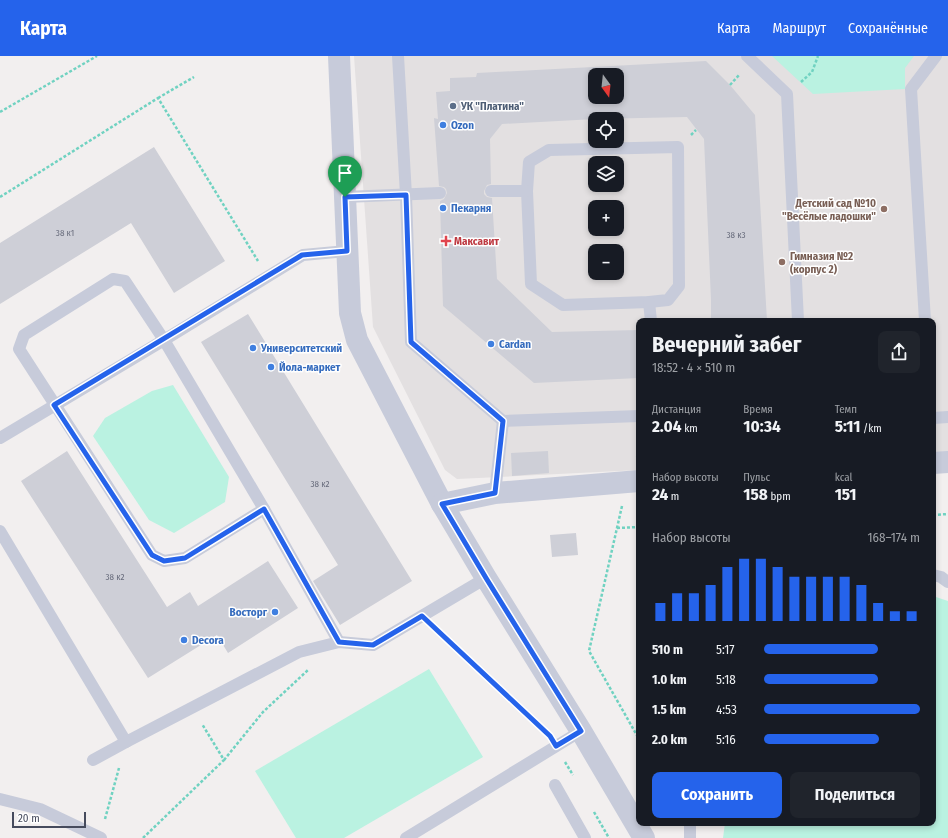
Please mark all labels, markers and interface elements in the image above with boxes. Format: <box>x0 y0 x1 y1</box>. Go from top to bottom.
text: Карта <box>20 17 67 40</box>
text: Карта <box>717 20 750 37</box>
text: Маршрут <box>772 20 826 37</box>
text: Сохранённые <box>848 20 928 37</box>
north arrow <box>588 68 624 104</box>
map controls <box>588 68 624 280</box>
place label: УК "Платина" <box>460 100 524 113</box>
marker: УК "Платина" <box>448 101 458 111</box>
button: locate <box>588 112 624 148</box>
place label: Ozon <box>451 119 474 132</box>
marker: Ozon <box>438 120 448 130</box>
pin <box>328 156 362 197</box>
button: layers <box>588 156 624 192</box>
icon: arrive <box>334 162 356 184</box>
place label: Детский сад №10 "Весёлые ладошки" <box>782 197 876 223</box>
button: + <box>588 200 624 236</box>
place label: Пекарня <box>451 202 491 215</box>
marker: Пекарня <box>438 203 448 213</box>
marker: Детский сад №10 "Весёлые ладошки" <box>879 204 889 214</box>
house number: 38 к1 <box>56 228 74 238</box>
house number: 38 к3 <box>727 230 745 240</box>
place label: Максавит <box>454 235 499 248</box>
marker: Максавит <box>441 236 451 246</box>
button: − <box>588 244 624 280</box>
place label: Гимназия №2 (корпус 2) <box>790 250 853 276</box>
marker: Гимназия №2 (корпус 2) <box>777 257 787 267</box>
text: Вечерний забег <box>652 331 801 358</box>
button: share <box>878 331 920 373</box>
place label: Cardan <box>499 338 531 351</box>
marker: Cardan <box>486 339 496 349</box>
place label: Университетский <box>260 342 342 355</box>
marker: Университетский <box>248 343 258 353</box>
text: 18:52 · 4 × 510 m <box>652 360 735 375</box>
place label: Йола-маркет <box>279 361 340 374</box>
marker: Йола-маркет <box>266 362 276 372</box>
text: Дистанция <box>652 403 701 416</box>
text: Время <box>743 403 773 416</box>
text: Темп <box>835 403 857 416</box>
text: 2.04 <box>652 416 682 437</box>
text: 10:34 <box>743 416 781 437</box>
text: 5:11 <box>835 416 860 437</box>
text: km <box>682 422 698 435</box>
text: /km <box>860 422 882 435</box>
text: Набор высоты <box>652 471 719 484</box>
text: Пульс <box>743 471 770 484</box>
text: kcal <box>835 471 852 484</box>
house number: 38 к2 <box>311 479 329 489</box>
text: 24 <box>652 484 668 505</box>
text: 158 <box>743 484 768 505</box>
text: 151 <box>835 484 856 505</box>
text: m <box>668 490 679 503</box>
text: bpm <box>768 490 791 503</box>
text: Набор высоты <box>652 530 731 545</box>
text: 168–174 m <box>867 530 920 545</box>
house number: 38 к2 <box>106 572 124 582</box>
place label: Восторг <box>230 606 268 619</box>
marker: Восторг <box>270 607 280 617</box>
place label: Decora <box>192 634 224 647</box>
marker: Decora <box>179 635 189 645</box>
text: 510 m <box>652 642 683 657</box>
text: 5:17 <box>716 642 735 657</box>
text: 1.0 km <box>652 672 687 687</box>
text: 5:18 <box>716 672 736 687</box>
text: 1.5 km <box>652 702 686 717</box>
text: 4:53 <box>716 702 737 717</box>
text: 2.0 km <box>652 732 687 747</box>
text: 5:16 <box>716 732 736 747</box>
button: Сохранить <box>652 772 782 818</box>
button: Поделиться <box>790 772 920 818</box>
scale bar <box>12 810 86 829</box>
text: 20 m <box>18 812 40 825</box>

